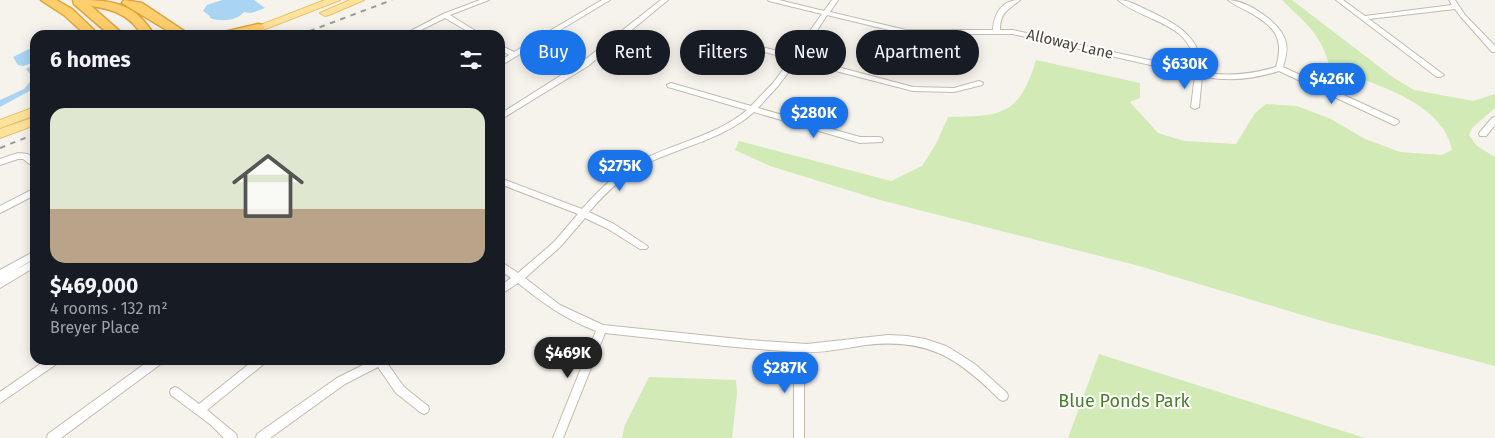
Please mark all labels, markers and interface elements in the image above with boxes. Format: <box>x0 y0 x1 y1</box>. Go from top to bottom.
street label: Alloway Lane <box>1025 25 1115 63</box>
chip: Buy <box>520 30 586 75</box>
chip: Rent <box>596 30 670 75</box>
chip: Filters <box>680 30 765 75</box>
chip: New <box>775 30 846 75</box>
chip: Apartment <box>856 30 979 75</box>
icon: filters <box>457 46 485 74</box>
text: 6 homes <box>50 47 131 73</box>
pin: $630K <box>1150 48 1220 90</box>
text: $630K <box>1162 54 1208 73</box>
pin: $426K <box>1297 62 1367 105</box>
text: $426K <box>1310 69 1354 88</box>
pin: $280K <box>779 96 849 139</box>
text: $280K <box>791 103 837 122</box>
icon: home <box>223 141 313 231</box>
pin: $275K <box>585 150 655 192</box>
text: $275K <box>599 156 641 175</box>
text: $469,000 <box>50 273 138 299</box>
text: 4 rooms · 132 m² <box>50 299 168 318</box>
text: Breyer Place <box>50 318 140 337</box>
pin: $469K <box>533 336 603 379</box>
text: $469K <box>545 343 591 362</box>
pin: $287K <box>750 352 820 394</box>
text: $287K <box>763 358 807 377</box>
park label: Blue Ponds Park <box>1058 390 1191 412</box>

